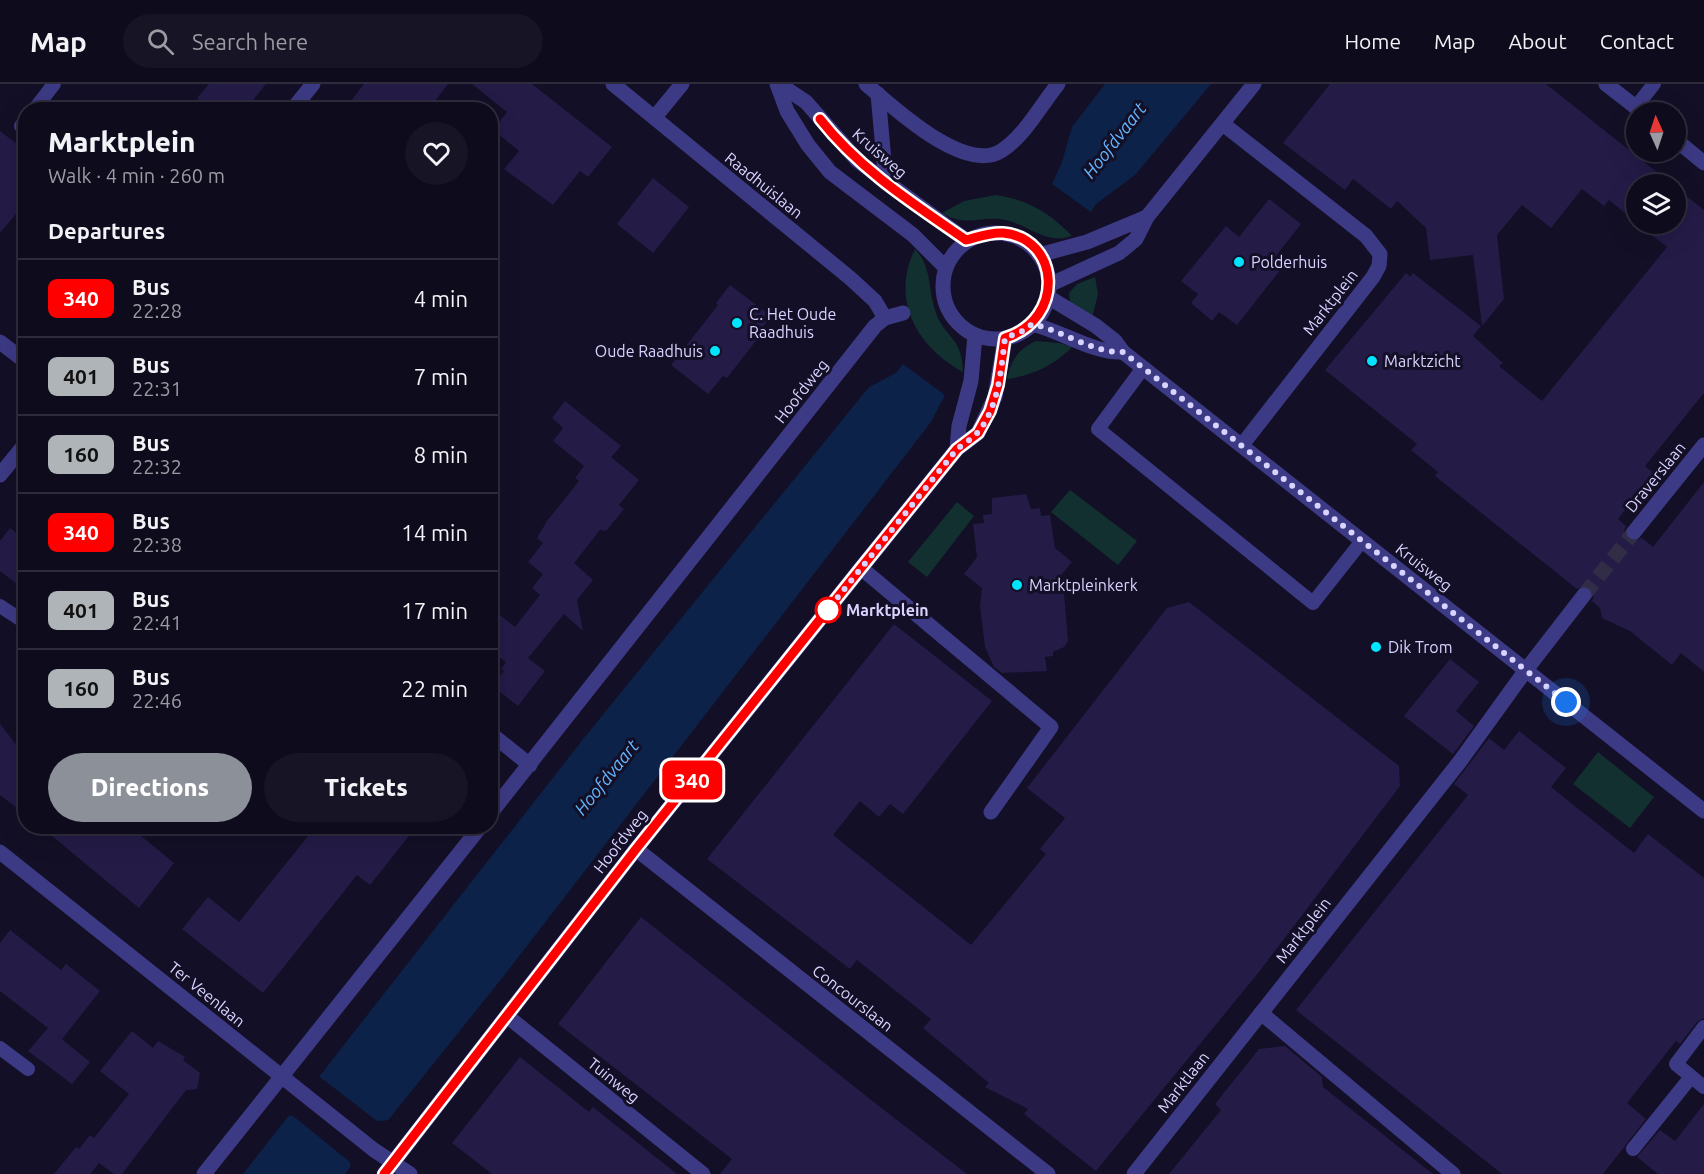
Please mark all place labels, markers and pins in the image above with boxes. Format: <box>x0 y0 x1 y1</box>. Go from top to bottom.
place label: Polderhuis <box>1251 253 1327 271</box>
marker: Polderhuis <box>1232 255 1246 269</box>
place label: C. Het Oude Raadhuis <box>749 305 836 341</box>
marker: C. Het Oude Raadhuis <box>730 316 744 330</box>
place label: Oude Raadhuis <box>595 342 703 360</box>
marker: Oude Raadhuis <box>708 344 722 358</box>
place label: Marktzicht <box>1384 352 1461 370</box>
marker: Marktzicht <box>1365 354 1379 368</box>
place label: Marktpleinkerk <box>1029 576 1138 594</box>
marker: Marktpleinkerk <box>1010 578 1024 592</box>
marker: Marktplein <box>815 597 841 623</box>
place label: Marktplein <box>846 601 929 619</box>
place label: Dik Trom <box>1388 638 1453 656</box>
marker: Dik Trom <box>1369 640 1383 654</box>

